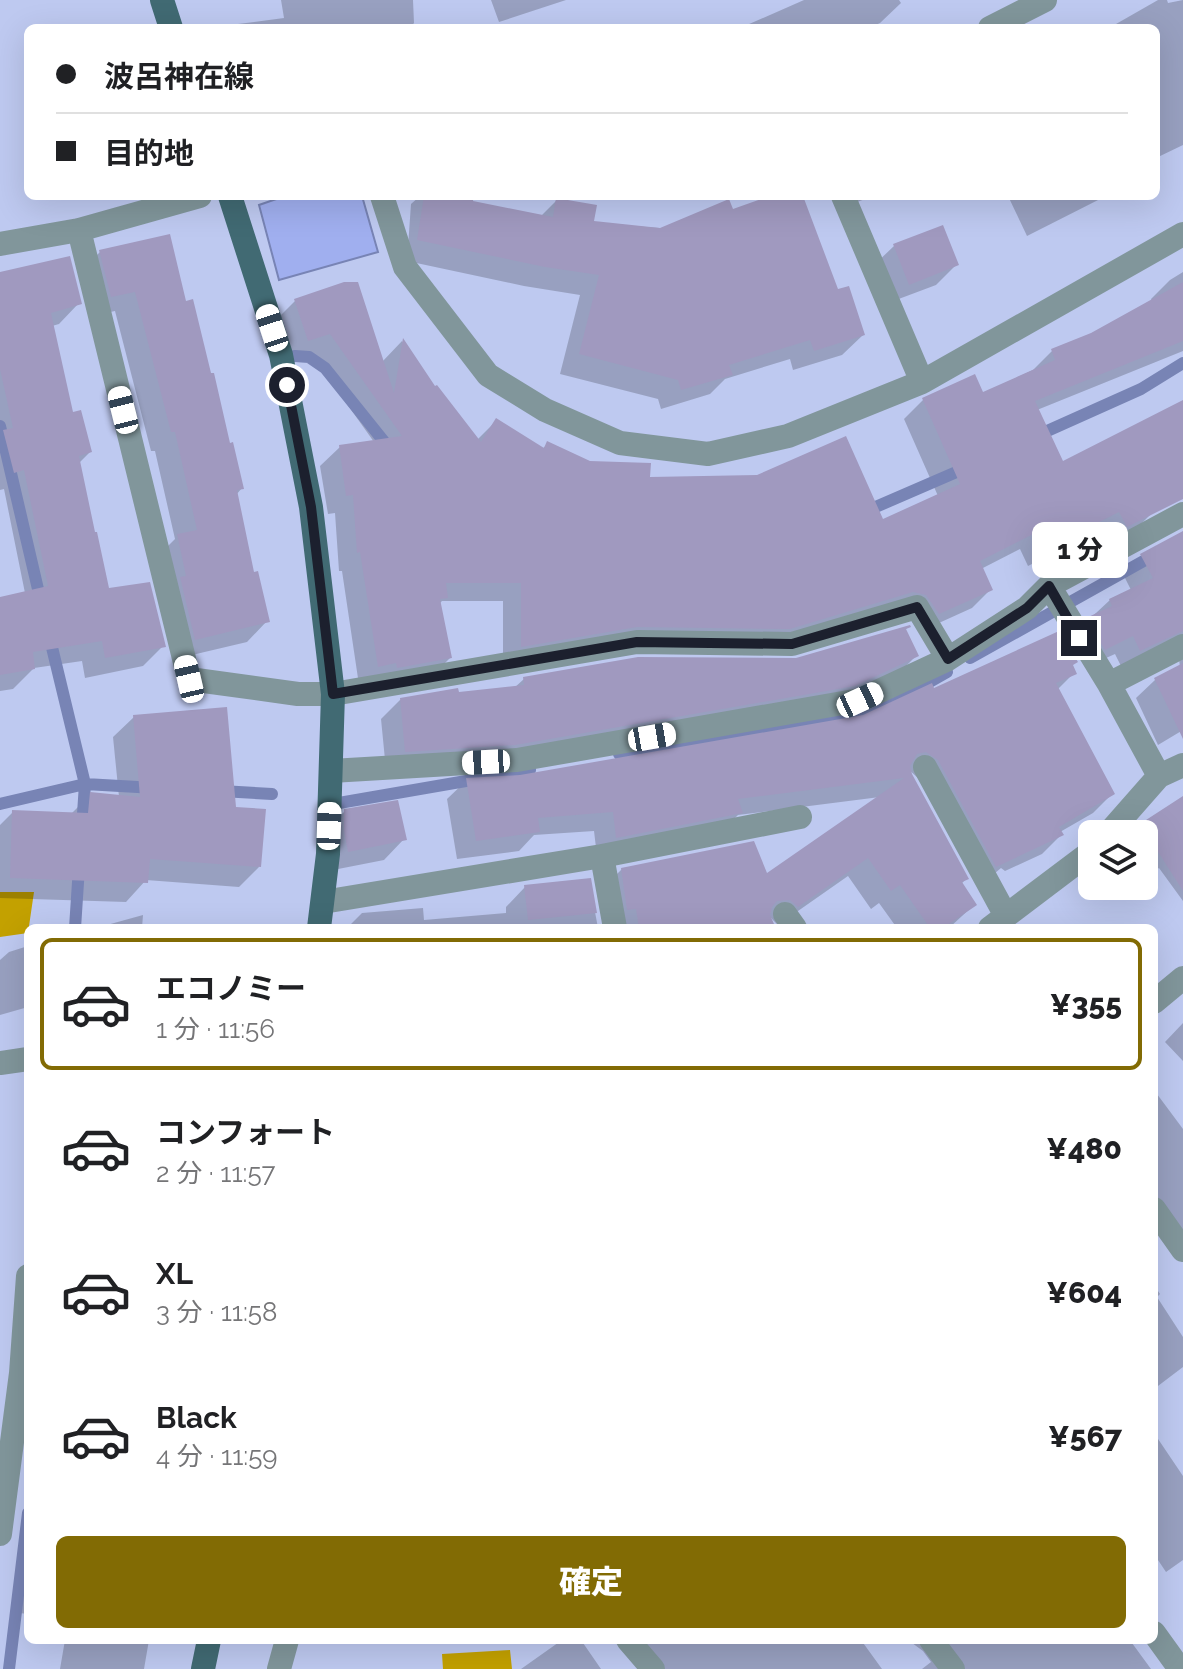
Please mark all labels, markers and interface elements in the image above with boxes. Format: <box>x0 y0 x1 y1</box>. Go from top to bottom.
text: 波呂神在線 <box>104 59 254 94</box>
text: 目的地 <box>104 136 194 171</box>
car <box>253 301 291 355</box>
route start <box>269 367 305 403</box>
car <box>106 384 140 436</box>
callout: 1 分 <box>1031 522 1127 578</box>
text: 1 分 <box>1057 535 1103 565</box>
route end <box>1061 620 1097 656</box>
car <box>172 653 206 705</box>
car <box>833 679 887 721</box>
car <box>626 721 678 753</box>
car <box>461 749 511 775</box>
car <box>316 802 342 850</box>
map controls <box>1078 820 1158 900</box>
button: layers <box>1078 820 1158 900</box>
icon: car <box>60 968 132 1040</box>
text: エコノミー <box>156 971 306 1006</box>
text: ¥355 <box>1050 987 1122 1022</box>
text: 1 分 · 11:56 <box>156 1014 275 1044</box>
icon: car <box>60 1112 132 1184</box>
text: コンフォート <box>156 1115 335 1150</box>
text: ¥480 <box>1046 1131 1122 1166</box>
text: 2 分 · 11:57 <box>156 1158 276 1188</box>
icon: car <box>60 1256 132 1328</box>
text: XL <box>156 1256 193 1291</box>
text: ¥604 <box>1046 1275 1122 1310</box>
text: 3 分 · 11:58 <box>156 1297 277 1327</box>
icon: car <box>60 1400 132 1472</box>
text: Black <box>156 1400 237 1435</box>
text: ¥567 <box>1048 1419 1122 1454</box>
text: 4 分 · 11:59 <box>156 1441 278 1471</box>
button: 確定 <box>56 1536 1126 1628</box>

